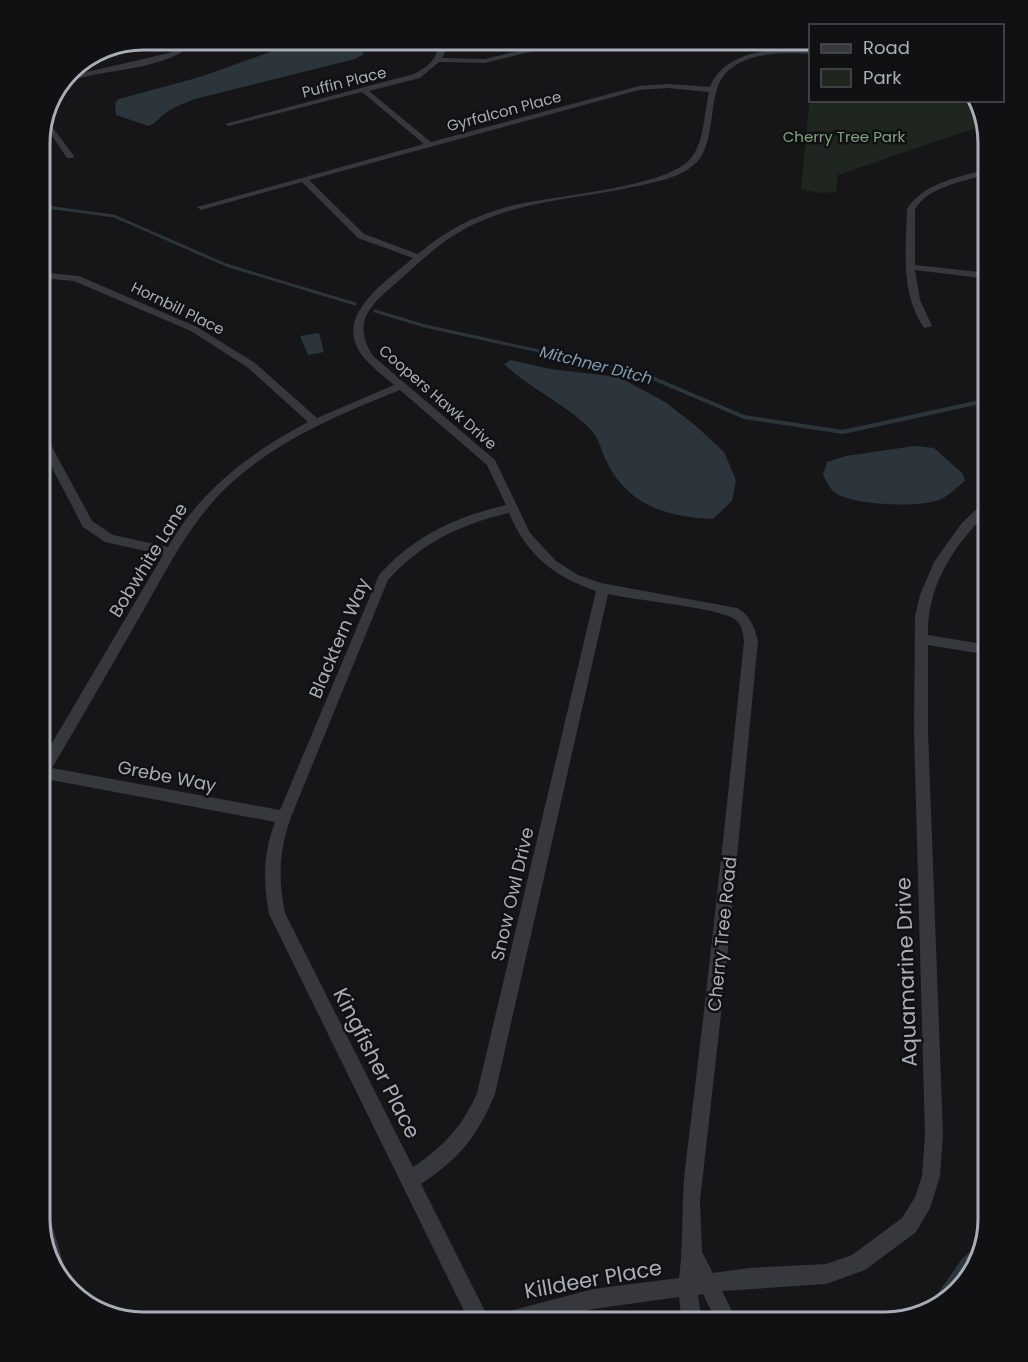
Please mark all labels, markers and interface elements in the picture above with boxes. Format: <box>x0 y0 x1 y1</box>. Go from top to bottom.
legend <box>809 24 1004 102</box>
text: Road <box>863 35 910 60</box>
street label: Puffin Place <box>300 61 388 103</box>
text: Park <box>863 65 902 90</box>
street label: Gyrfalcon Place <box>444 86 564 136</box>
park label: Cherry Tree Park <box>783 126 906 147</box>
street label: Hornbill Place <box>128 276 228 340</box>
street label: Coopers Hawk Drive <box>375 340 501 454</box>
water label: Mitchner Ditch <box>537 340 655 390</box>
street label: Bobwhite Lane <box>103 498 193 622</box>
street label: Blacktern Way <box>302 574 376 702</box>
street label: Grebe Way <box>116 754 218 798</box>
street label: Snow Owl Drive <box>484 825 540 963</box>
street label: Cherry Tree Road <box>701 855 743 1013</box>
street label: Aquamarine Drive <box>888 877 924 1067</box>
street label: Kingfisher Place <box>326 983 428 1143</box>
street label: Killdeer Place <box>522 1253 664 1305</box>

